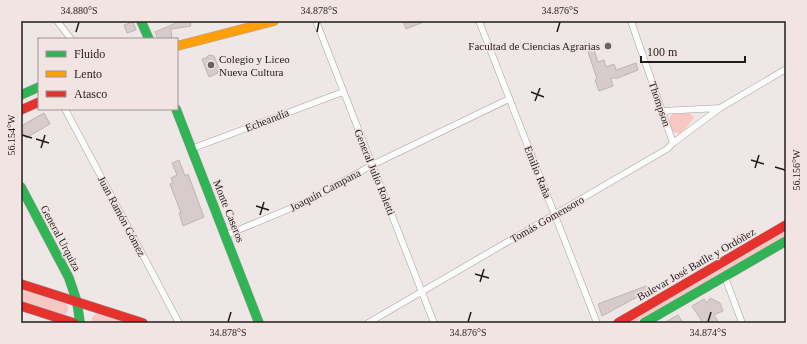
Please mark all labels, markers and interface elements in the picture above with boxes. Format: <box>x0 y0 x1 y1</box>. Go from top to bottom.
text: 34.880°S <box>60 5 98 16</box>
text: 34.878°S <box>300 5 338 16</box>
text: 34.876°S <box>541 5 579 16</box>
legend <box>38 38 178 110</box>
scale bar <box>641 38 745 64</box>
place label: Facultad de Ciencias Agrarias <box>468 40 600 52</box>
marker: Facultad de Ciencias Agrarias <box>603 41 613 51</box>
text: 100 m <box>647 45 678 59</box>
text: Fluido <box>74 47 105 61</box>
place label: Colegio y Liceo Nueva Cultura <box>219 53 290 78</box>
marker: Colegio y Liceo Nueva Cultura <box>206 60 216 70</box>
text: Lento <box>74 67 102 81</box>
street label: Thompson <box>647 80 673 129</box>
text: Atasco <box>74 87 107 101</box>
street label: Echeandía <box>243 106 291 134</box>
text: 56.154°W <box>6 114 17 155</box>
street label: General Julio Roletti <box>352 127 398 217</box>
street label: Emilio Raña <box>522 144 554 200</box>
text: 56.156°W <box>791 149 802 190</box>
street label: Joaquín Campana <box>288 166 363 214</box>
street label: Juan Ramón Gómez <box>96 174 148 258</box>
street label: Monte Caseros <box>211 178 247 244</box>
street label: Tomás Gomensoro <box>508 193 586 245</box>
street label: General Urquiza <box>39 203 83 273</box>
street label: Bulevar José Batlle y Ordóñez <box>635 225 757 303</box>
text: 34.878°S <box>209 327 247 338</box>
text: 34.876°S <box>449 327 487 338</box>
text: 34.874°S <box>689 327 727 338</box>

